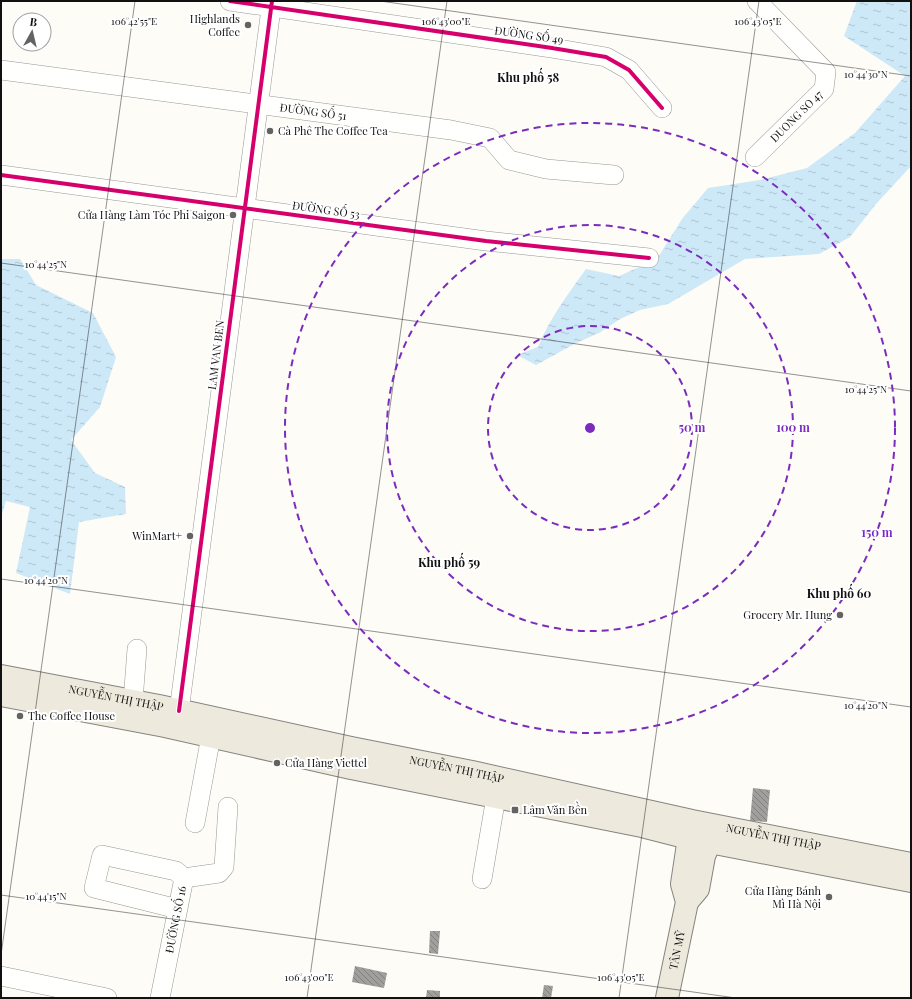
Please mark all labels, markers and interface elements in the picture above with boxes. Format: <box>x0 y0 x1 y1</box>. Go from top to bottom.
place label: Highlands Coffee <box>190 11 240 39</box>
north arrow <box>12 12 52 52</box>
text: B <box>29 14 39 30</box>
text: 106°42'55"E <box>111 14 157 28</box>
text: 106°43'00"E <box>422 14 470 28</box>
text: 106°43'05"E <box>734 14 782 28</box>
marker: Highlands Coffee <box>243 20 253 30</box>
street label: ĐƯỜNG SỐ 49 <box>494 20 565 47</box>
district label: Khu phố 58 <box>497 67 559 85</box>
text: 10°44'30"N <box>844 67 888 81</box>
street label: DUONG SO 47 <box>766 86 826 145</box>
street label: ĐƯỜNG SỐ 51 <box>279 99 348 123</box>
place label: Cà Phê The Coffee Tea <box>278 123 388 138</box>
marker: Cà Phê The Coffee Tea <box>265 126 275 136</box>
street label: ĐƯỜNG SỐ 53 <box>291 195 361 222</box>
place label: Cửa Hàng Làm Tóc Phi Saigon <box>78 207 225 222</box>
marker: Cửa Hàng Làm Tóc Phi Saigon <box>228 210 238 220</box>
text: 10°44'25"N <box>25 257 67 271</box>
street label: LAM VAN BEN <box>204 319 227 390</box>
text: 10°44'25"N <box>845 382 887 396</box>
text: 50 m <box>679 419 706 435</box>
text: 100 m <box>776 419 810 435</box>
centre of rings <box>583 421 597 435</box>
text: 150 m <box>861 524 893 540</box>
place label: WinMart+ <box>131 528 182 543</box>
marker: WinMart+ <box>185 531 195 541</box>
district label: Khu phố 59 <box>418 552 480 570</box>
text: 10°44'20"N <box>24 573 68 587</box>
district label: Khu phố 60 <box>807 583 871 601</box>
place label: Grocery Mr. Hung <box>743 607 832 622</box>
marker: Grocery Mr. Hung <box>835 610 845 620</box>
street label: NGUYỄN THỊ THẬP <box>67 681 165 714</box>
text: 10°44'20"N <box>844 698 888 712</box>
place label: The Coffee House <box>28 708 115 723</box>
marker: The Coffee House <box>15 711 25 721</box>
street label: NGUYỄN THỊ THẬP <box>408 752 506 786</box>
place label: Cửa Hàng Viettel <box>285 755 367 770</box>
marker: Cửa Hàng Viettel <box>272 758 282 768</box>
place label: Lâm Văn Bền <box>523 801 588 817</box>
marker: Lâm Văn Bền <box>510 805 520 815</box>
street label: NGUYỄN THỊ THẬP <box>725 820 823 853</box>
place label: Cửa Hàng Bánh Mì Hà Nội <box>745 883 822 911</box>
street label: ĐƯỜNG SỐ 16 <box>161 884 189 954</box>
text: 10°44'15"N <box>25 889 67 903</box>
marker: Cửa Hàng Bánh Mì Hà Nội <box>824 892 834 902</box>
street label: TÂN MỸ <box>665 928 688 971</box>
text: 106°43'00"E <box>285 970 333 984</box>
text: 106°43'05"E <box>597 970 645 984</box>

